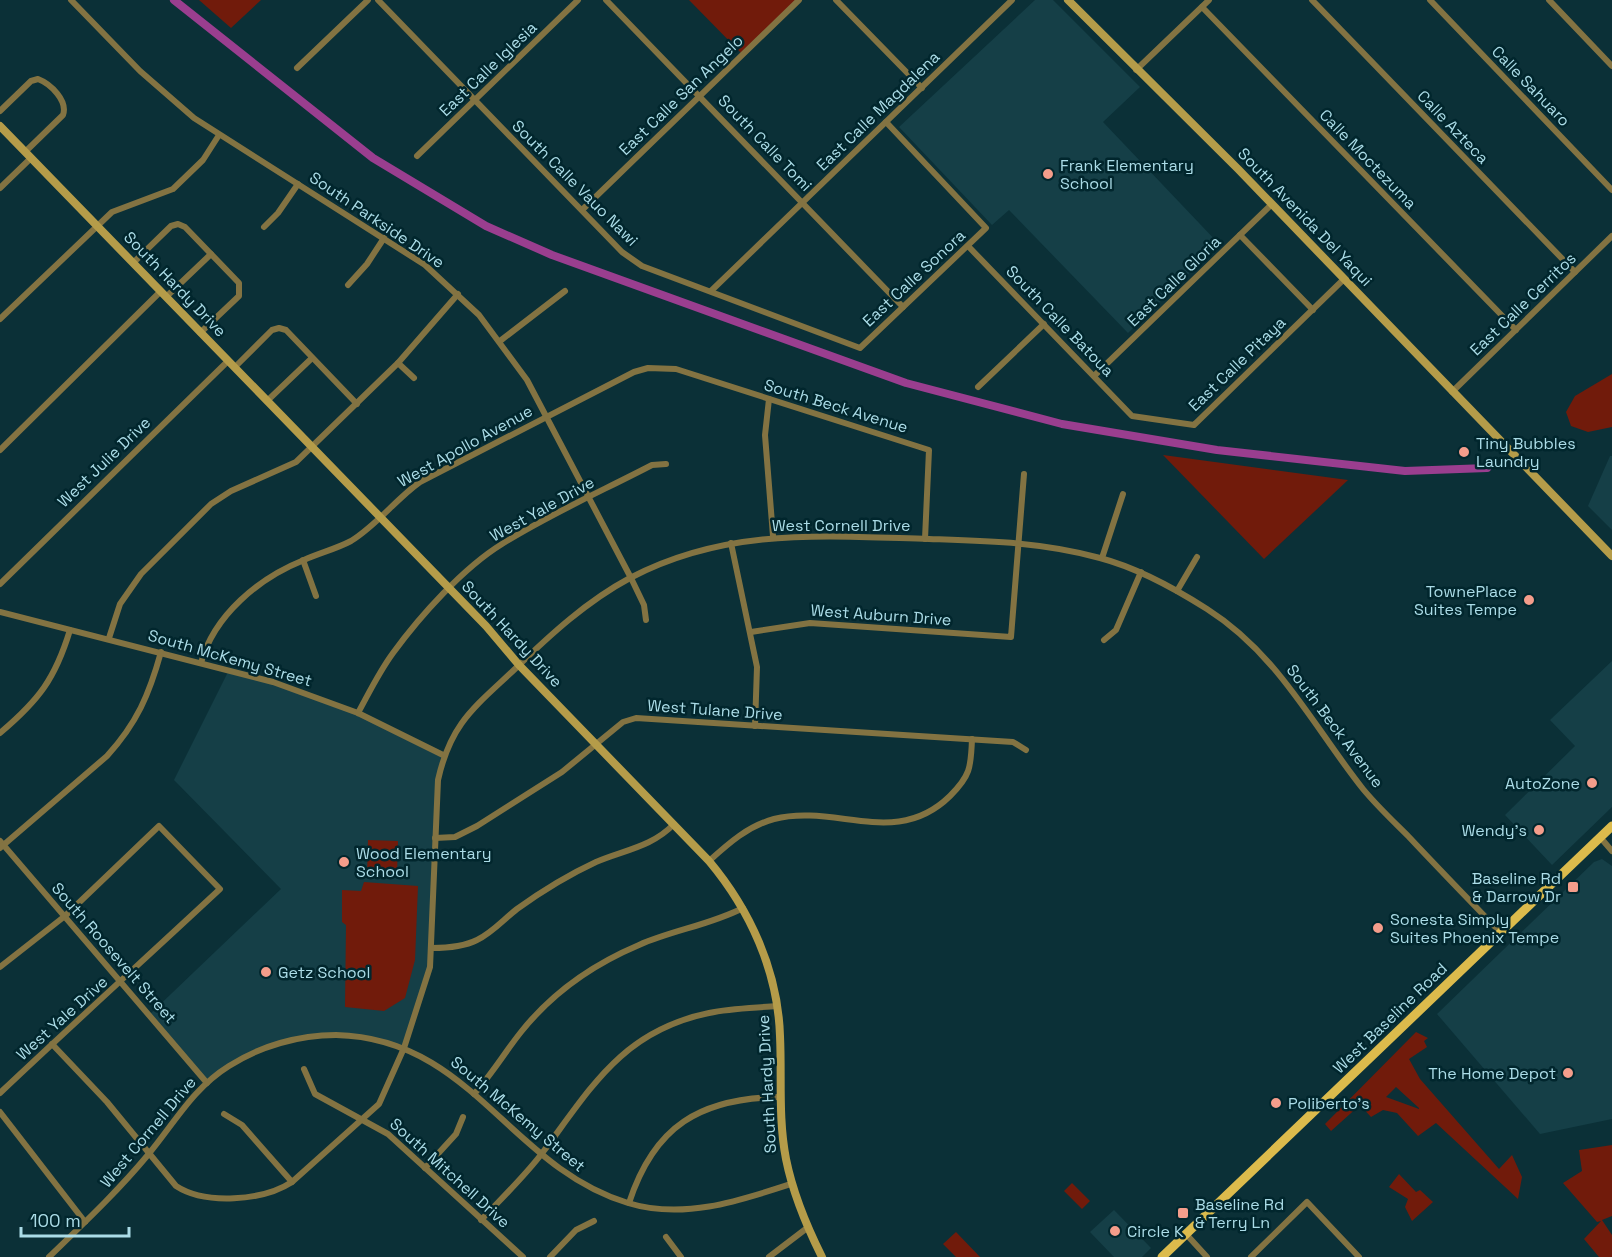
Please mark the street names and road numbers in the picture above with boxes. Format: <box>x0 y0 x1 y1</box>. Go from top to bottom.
street label: East Calle Iglesia <box>435 17 541 121</box>
street label: East Calle San Angelo <box>614 30 748 160</box>
street label: Calle Sahuaro <box>1487 41 1575 131</box>
street label: East Calle Magdalena <box>812 47 944 175</box>
street label: Calle Azteca <box>1413 86 1493 168</box>
street label: South Calle Tomi <box>713 90 817 196</box>
street label: Calle Moctezuma <box>1315 105 1421 213</box>
street label: South Calle Vauo Nawi <box>507 115 643 251</box>
street label: South Avenida Del Yaqui <box>1233 143 1377 291</box>
street label: South Parkside Drive <box>305 167 449 273</box>
street label: East Calle Sonora <box>858 225 970 331</box>
street label: South Hardy Drive <box>119 227 231 341</box>
street label: East Calle Gloria <box>1123 231 1225 331</box>
street label: East Calle Cerritos <box>1465 248 1581 360</box>
street label: South Calle Batoua <box>1001 261 1119 381</box>
street label: East Calle Pitaya <box>1184 312 1290 416</box>
street label: South Beck Avenue <box>761 374 911 438</box>
street label: West Apollo Avenue <box>394 400 536 492</box>
street label: West Julie Drive <box>53 412 155 512</box>
street label: West Yale Drive <box>486 472 598 546</box>
street label: West Cornell Drive <box>772 515 910 536</box>
street label: South Hardy Drive <box>457 576 567 692</box>
street label: West Auburn Drive <box>810 600 952 630</box>
street label: South McKemy Street <box>146 625 314 691</box>
street label: South Beck Avenue <box>1282 660 1388 792</box>
street label: West Tulane Drive <box>647 695 783 725</box>
street label: South Roosevelt Street <box>47 878 181 1028</box>
street label: West Baseline Road <box>1328 958 1452 1078</box>
street label: West Yale Drive <box>12 971 112 1065</box>
street label: South Hardy Drive <box>753 1014 781 1154</box>
street label: South McKemy Street <box>446 1051 590 1177</box>
street label: West Cornell Drive <box>95 1072 201 1192</box>
street label: South Mitchell Drive <box>385 1113 515 1233</box>

